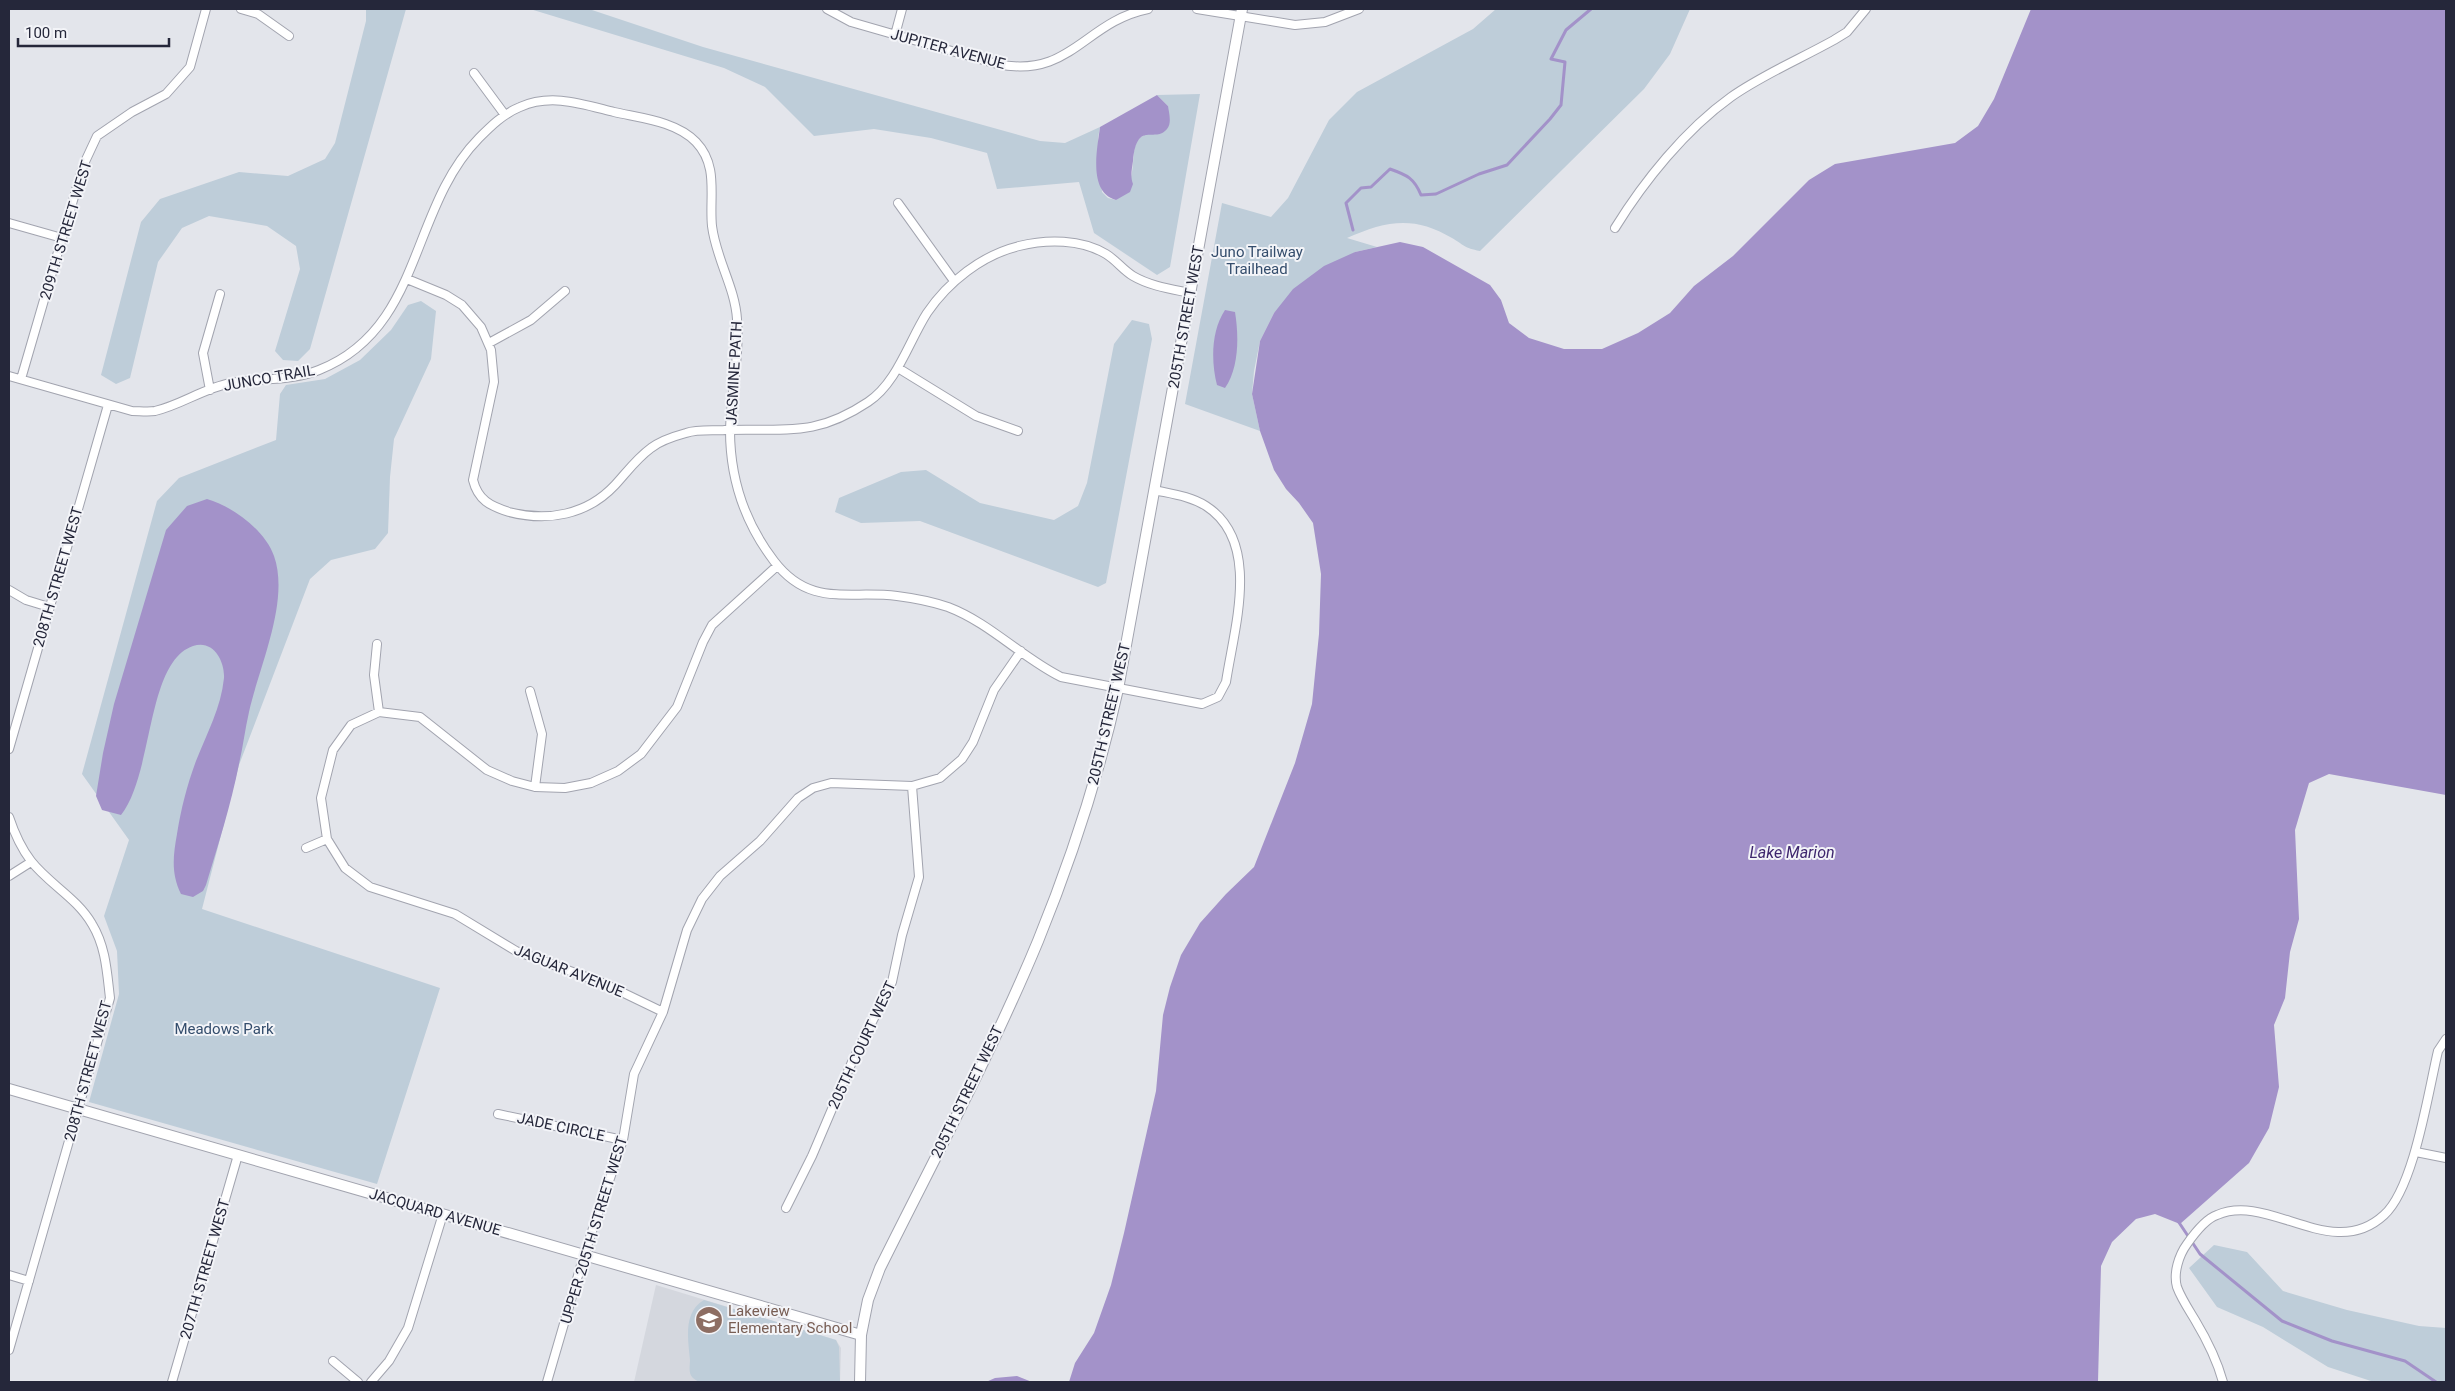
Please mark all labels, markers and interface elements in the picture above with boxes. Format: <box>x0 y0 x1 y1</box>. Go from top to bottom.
scale bar <box>18 15 169 47</box>
text: 100 m <box>25 24 67 42</box>
street label: JUPITER AVENUE <box>889 25 1008 73</box>
street label: 209TH STREET WEST <box>36 158 96 302</box>
park label: Juno Trailway Trailhead <box>1211 243 1303 278</box>
street label: 205TH STREET WEST <box>1165 244 1207 390</box>
street label: JASMINE PATH <box>722 321 746 425</box>
street label: JUNCO TRAIL <box>222 361 316 395</box>
street label: 208TH STREET WEST <box>29 505 87 649</box>
street label: 205TH STREET WEST <box>1084 641 1134 787</box>
water label: Lake Marion <box>1749 843 1835 862</box>
street label: JAGUAR AVENUE <box>512 941 627 1001</box>
street label: 205TH COURT WEST <box>824 978 900 1112</box>
street label: 208TH STREET WEST <box>61 999 115 1143</box>
park label: Meadows Park <box>174 1020 274 1038</box>
street label: 205TH STREET WEST <box>927 1023 1007 1161</box>
street label: JADE CIRCLE <box>515 1109 607 1145</box>
street label: UPPER 205TH STREET WEST <box>557 1134 631 1326</box>
street label: JACQUARD AVENUE <box>367 1185 503 1240</box>
street label: 207TH STREET WEST <box>176 1197 234 1341</box>
place label: Lakeview Elementary School <box>728 1302 852 1337</box>
school or university icon: Lakeview Elementary School <box>694 1305 724 1335</box>

